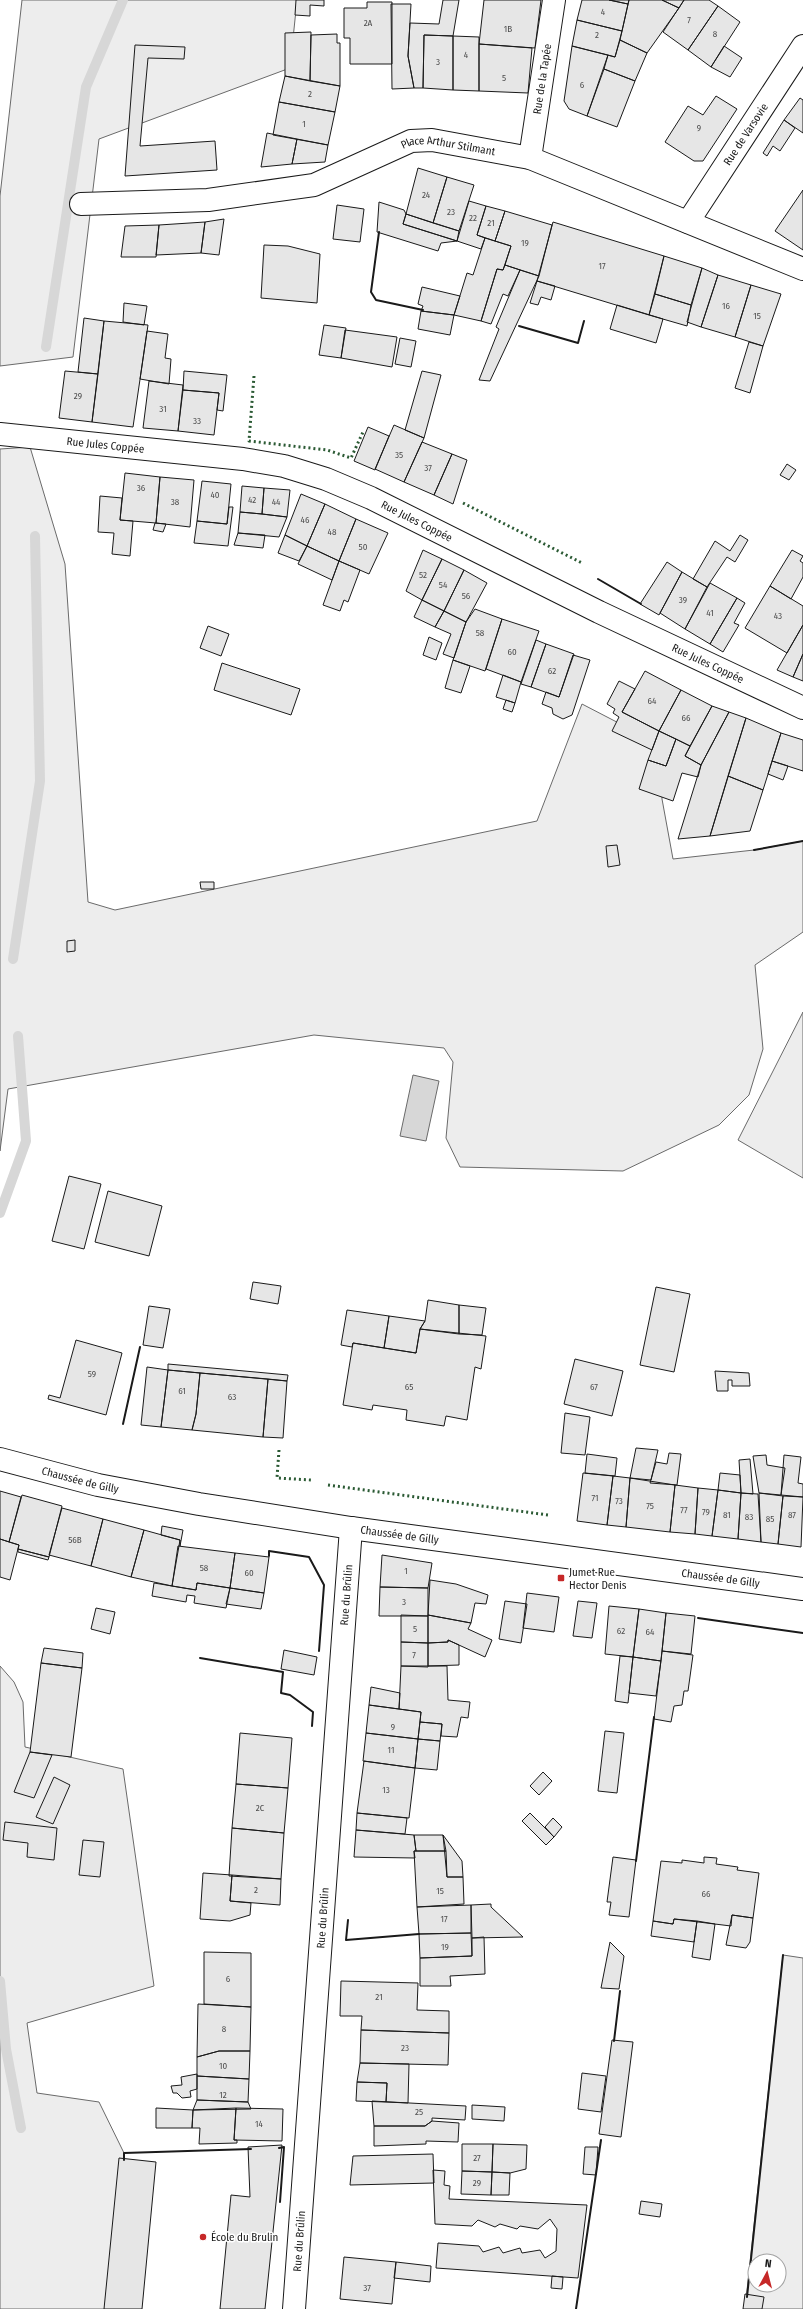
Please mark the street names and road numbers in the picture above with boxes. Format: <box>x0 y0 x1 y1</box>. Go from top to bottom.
street label: Rue de la Tapée <box>530 43 554 115</box>
street label: Rue de Varsovie <box>720 101 770 168</box>
street label: Place Arthur Stilmant <box>399 133 497 158</box>
street label: Rue Jules Coppée <box>66 434 145 455</box>
street label: Rue Jules Coppée <box>379 498 455 544</box>
street label: Rue Jules Coppée <box>670 641 746 686</box>
street label: Chaussée de Gilly <box>40 1464 120 1495</box>
street label: Chaussée de Gilly <box>360 1523 440 1546</box>
street label: Rue du Brûlin <box>337 1564 355 1626</box>
street label: Chaussée de Gilly <box>681 1566 761 1590</box>
street label: Rue du Brûlin <box>314 1887 331 1949</box>
street label: Rue du Brûlin <box>290 2210 308 2272</box>

